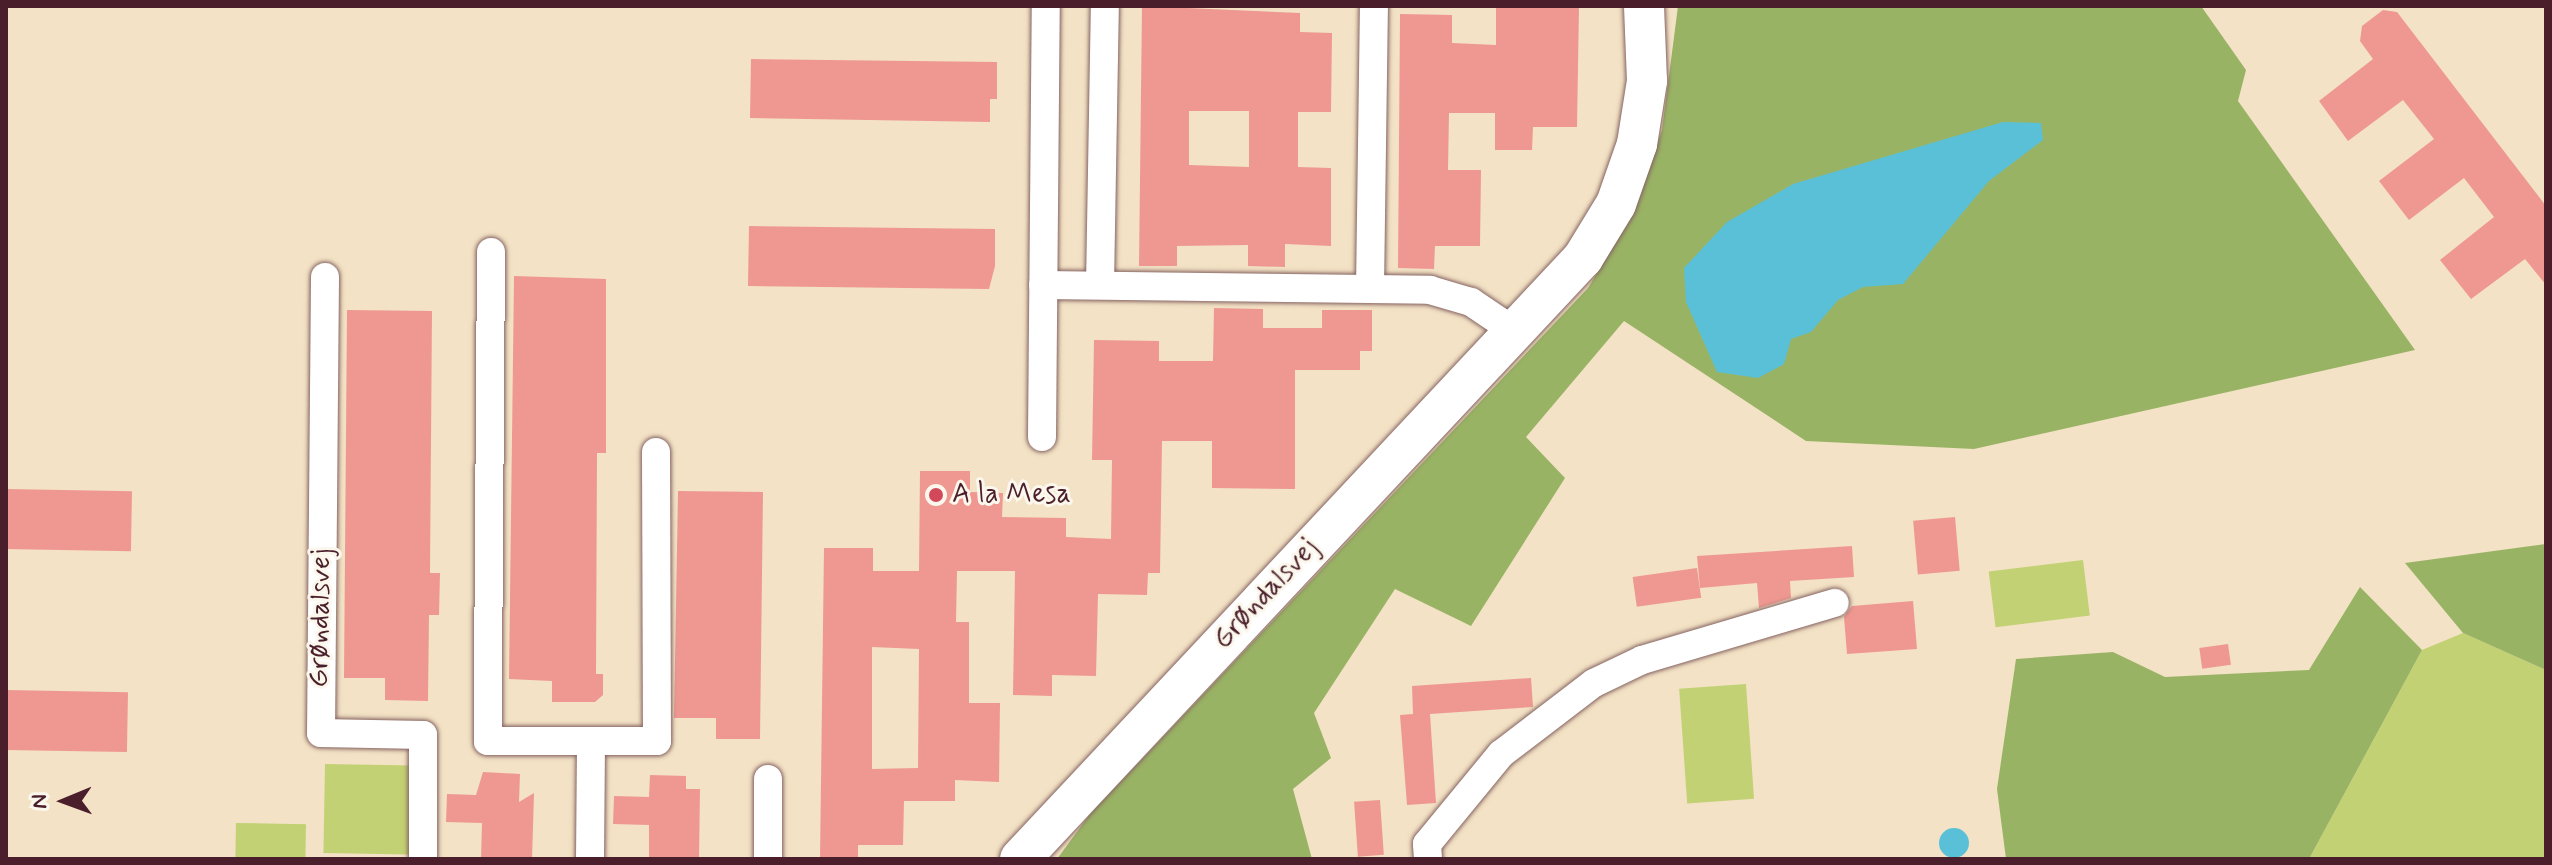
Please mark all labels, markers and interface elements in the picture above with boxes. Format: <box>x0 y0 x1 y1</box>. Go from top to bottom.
place label: A la Mesa <box>952 478 1071 512</box>
marker: A la Mesa <box>927 486 945 504</box>
street label: Grøndalsvej <box>1206 532 1326 656</box>
street label: Grøndalsvej <box>303 548 339 688</box>
north arrow <box>24 761 104 841</box>
text: N <box>26 794 54 809</box>

